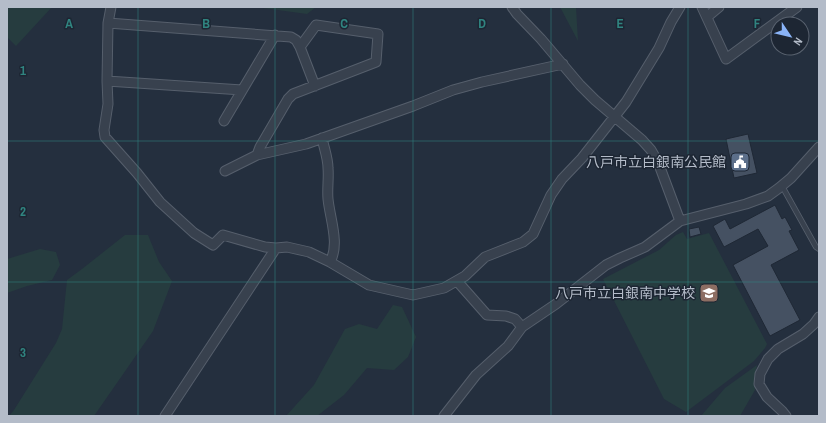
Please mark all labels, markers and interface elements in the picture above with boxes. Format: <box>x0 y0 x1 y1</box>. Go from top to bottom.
text: A <box>65 15 73 32</box>
text: B <box>202 15 210 32</box>
text: C <box>340 15 348 32</box>
text: D <box>478 15 486 32</box>
text: E <box>616 15 624 32</box>
text: F <box>754 15 761 32</box>
north arrow <box>770 16 810 56</box>
text: N <box>791 35 806 48</box>
text: 1 <box>20 62 26 79</box>
public building icon: 八戸市立白銀南公民館 <box>729 151 751 173</box>
place label: 八戸市立白銀南公民館 <box>586 153 726 171</box>
text: 2 <box>20 203 26 220</box>
school or university icon: 八戸市立白銀南中学校 <box>698 282 720 304</box>
place label: 八戸市立白銀南中学校 <box>555 284 695 302</box>
text: 3 <box>20 344 26 361</box>

